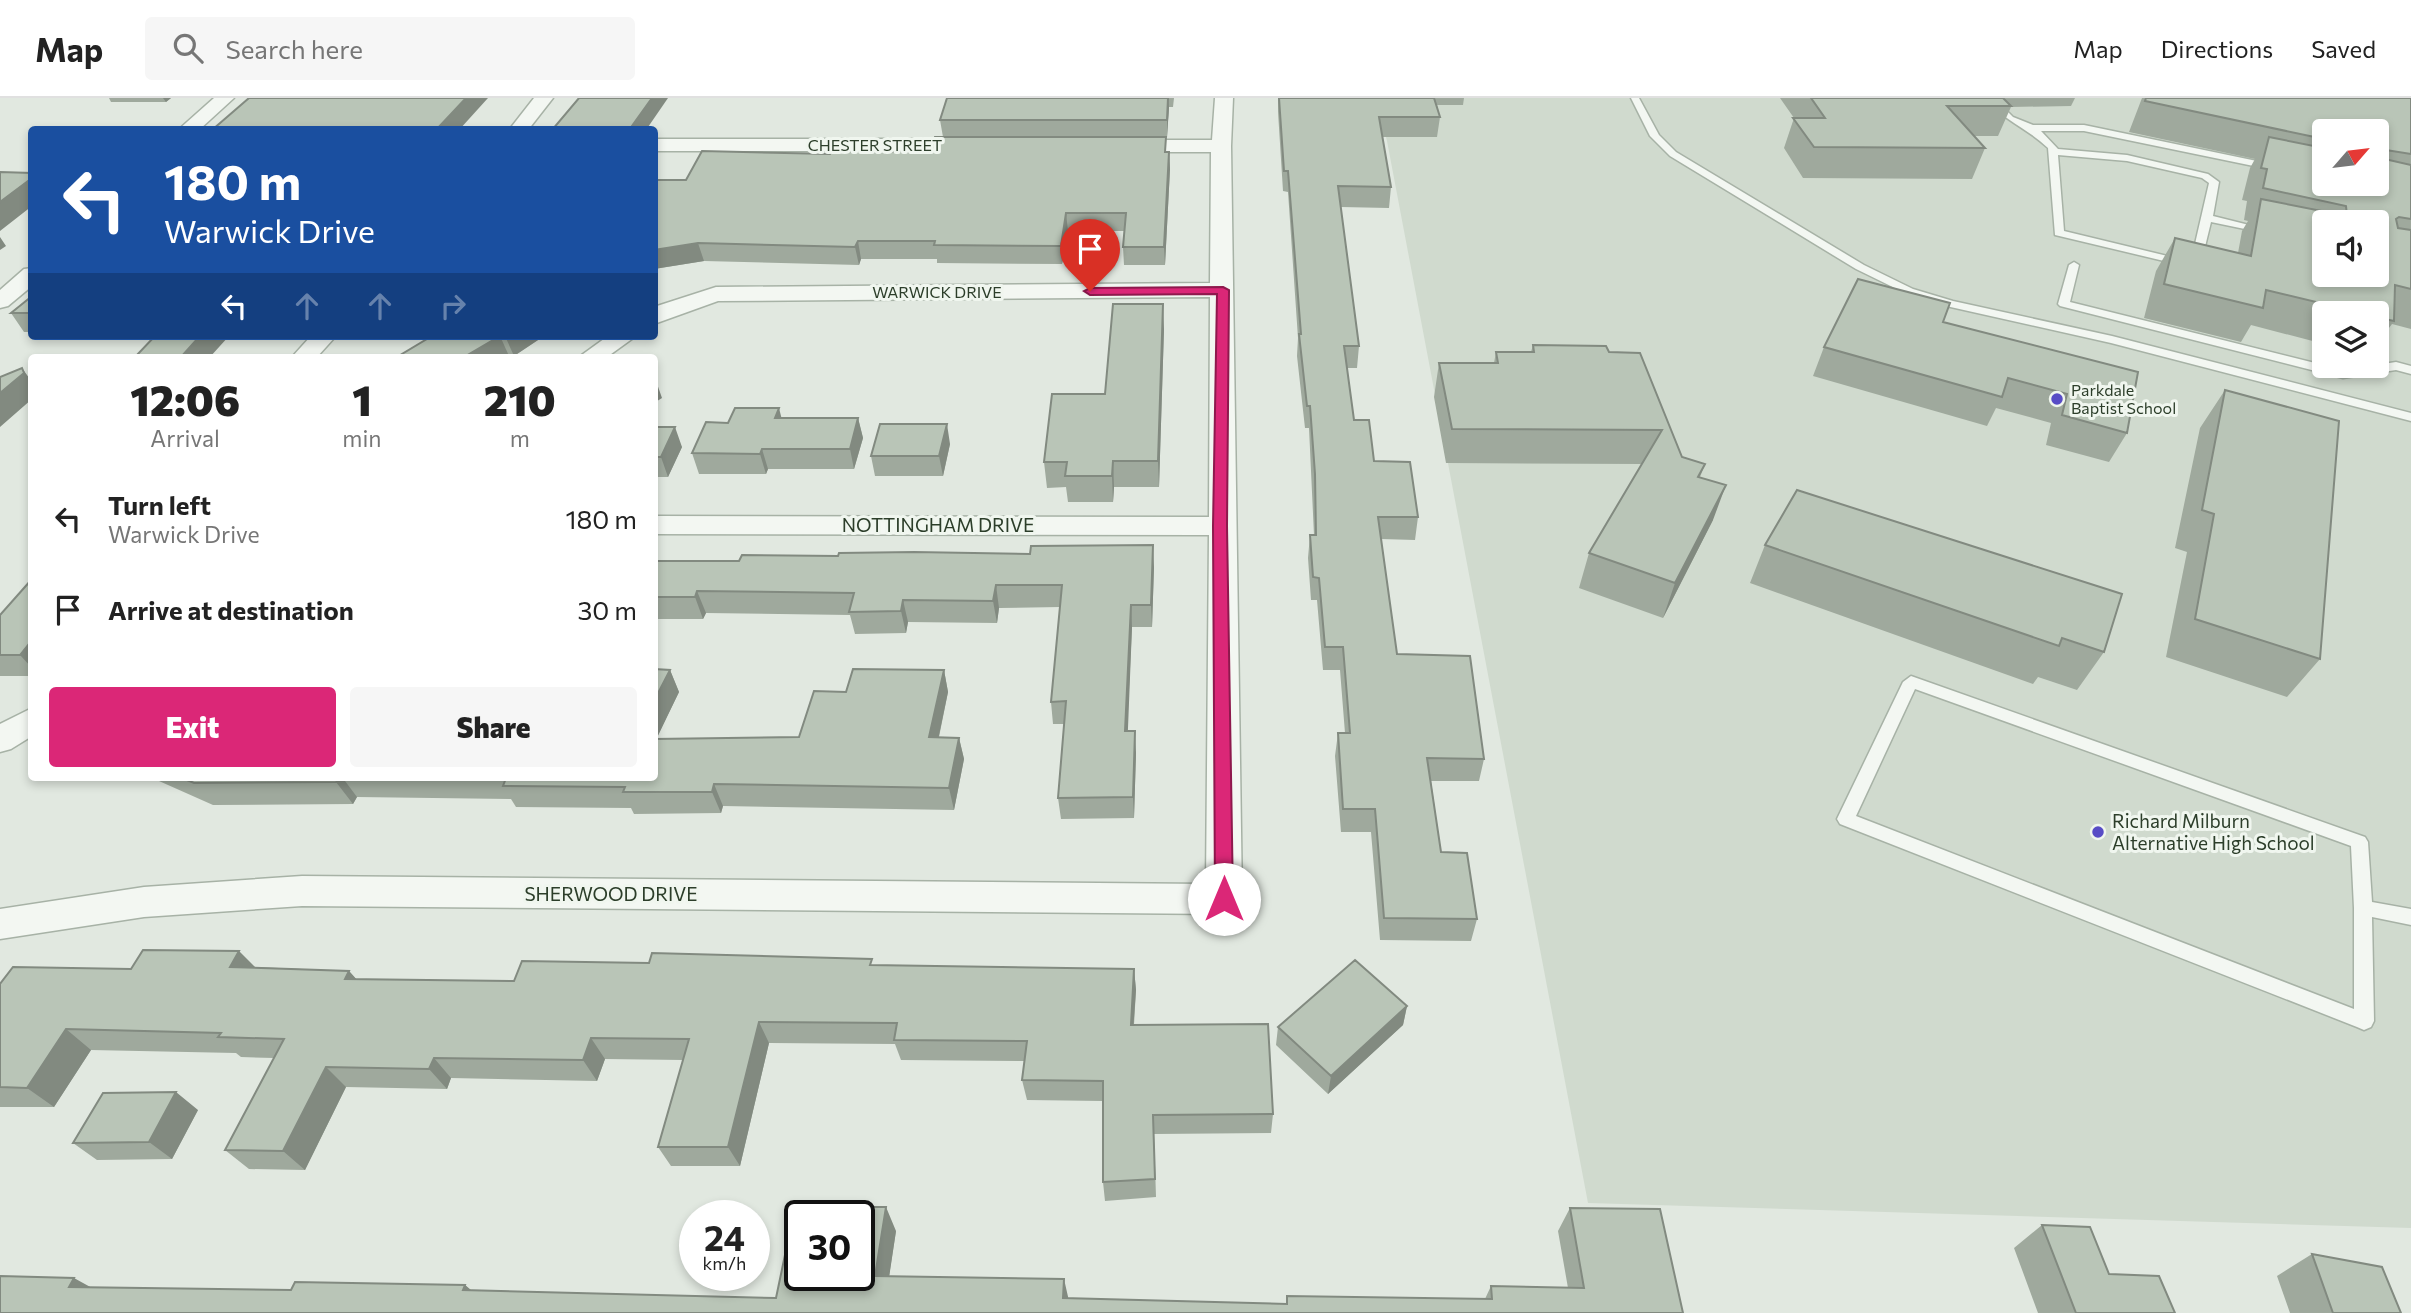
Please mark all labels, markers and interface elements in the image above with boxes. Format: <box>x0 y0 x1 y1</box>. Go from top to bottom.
search box <box>145 17 635 80</box>
text: Map <box>35 28 103 69</box>
icon: search <box>169 29 207 67</box>
text: Search here <box>225 33 363 64</box>
text: Map <box>2073 34 2123 63</box>
text: Directions <box>2161 34 2273 63</box>
text: Saved <box>2311 34 2376 63</box>
north arrow <box>2312 119 2389 196</box>
map controls <box>2312 119 2389 378</box>
street label: CHESTER STREET <box>808 135 942 154</box>
text: 180 m <box>164 150 301 210</box>
icon: left <box>49 154 140 245</box>
text: Warwick Drive <box>164 210 375 250</box>
button: sound <box>2312 210 2389 287</box>
pin <box>1060 219 1120 291</box>
icon: arrive <box>1071 230 1109 268</box>
street label: WARWICK DRIVE <box>872 282 1002 301</box>
icon: left <box>215 287 253 325</box>
icon: ahead <box>288 287 326 325</box>
icon: ahead <box>361 287 399 325</box>
icon: right <box>434 287 472 325</box>
button: layers <box>2312 301 2389 378</box>
text: 12:06 <box>130 373 240 425</box>
text: 1 <box>352 373 372 425</box>
text: 210 <box>484 373 556 425</box>
place label: Parkdale Baptist School <box>2071 380 2176 417</box>
marker: Parkdale Baptist School <box>2049 391 2065 407</box>
text: Arrival <box>150 424 220 452</box>
text: min <box>342 424 382 452</box>
text: m <box>510 424 530 452</box>
text: Turn left <box>108 489 211 520</box>
icon: left <box>49 500 87 538</box>
text: 180 m <box>565 503 637 534</box>
street label: NOTTINGHAM DRIVE <box>842 513 1034 536</box>
text: Warwick Drive <box>108 520 260 548</box>
icon: arrive <box>49 591 87 629</box>
text: Arrive at destination <box>108 594 354 625</box>
text: 30 m <box>578 594 637 625</box>
button: Exit <box>49 687 336 767</box>
button: Share <box>350 687 637 767</box>
place label: Richard Milburn Alternative High School <box>2112 809 2315 854</box>
marker: Richard Milburn Alternative High School <box>2090 824 2106 840</box>
position arrow <box>1187 862 1261 936</box>
street label: SHERWOOD DRIVE <box>524 882 698 905</box>
speed limit sign: 30 <box>784 1200 875 1291</box>
text: 24 <box>704 1215 745 1258</box>
text: km/h <box>703 1252 746 1274</box>

